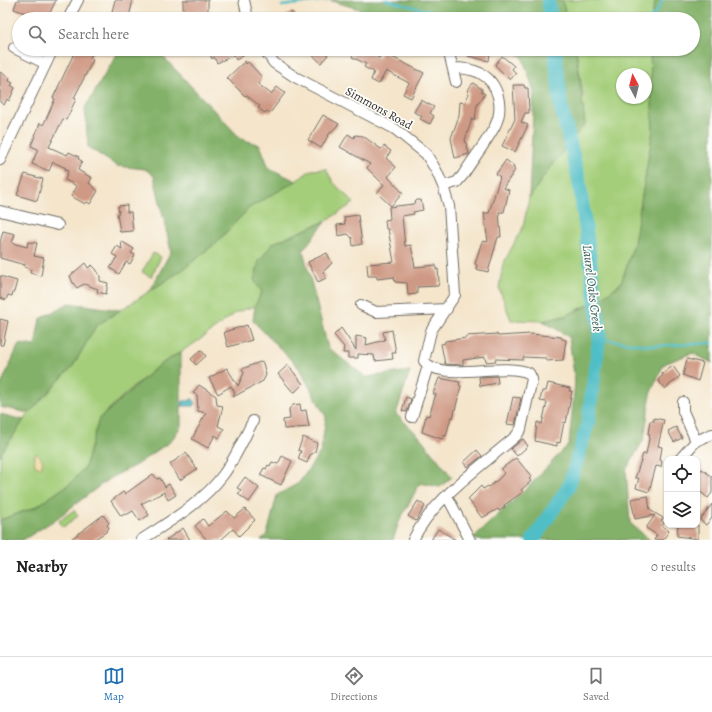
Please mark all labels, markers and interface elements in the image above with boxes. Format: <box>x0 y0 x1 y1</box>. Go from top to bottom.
search box <box>12 12 700 56</box>
icon: search <box>26 23 48 45</box>
text: Search here <box>58 24 129 44</box>
north arrow <box>616 68 652 104</box>
street label: Simmons Road <box>343 83 416 133</box>
water label: Laurel Oaks Creek <box>579 244 606 333</box>
map controls <box>664 456 700 528</box>
button: locate <box>664 456 700 492</box>
button: layers <box>664 492 700 528</box>
text: Nearby <box>16 555 67 578</box>
text: 0 results <box>651 558 696 575</box>
tab: Map <box>103 665 125 704</box>
tab: Directions <box>330 665 378 704</box>
tab: Saved <box>583 665 609 704</box>

